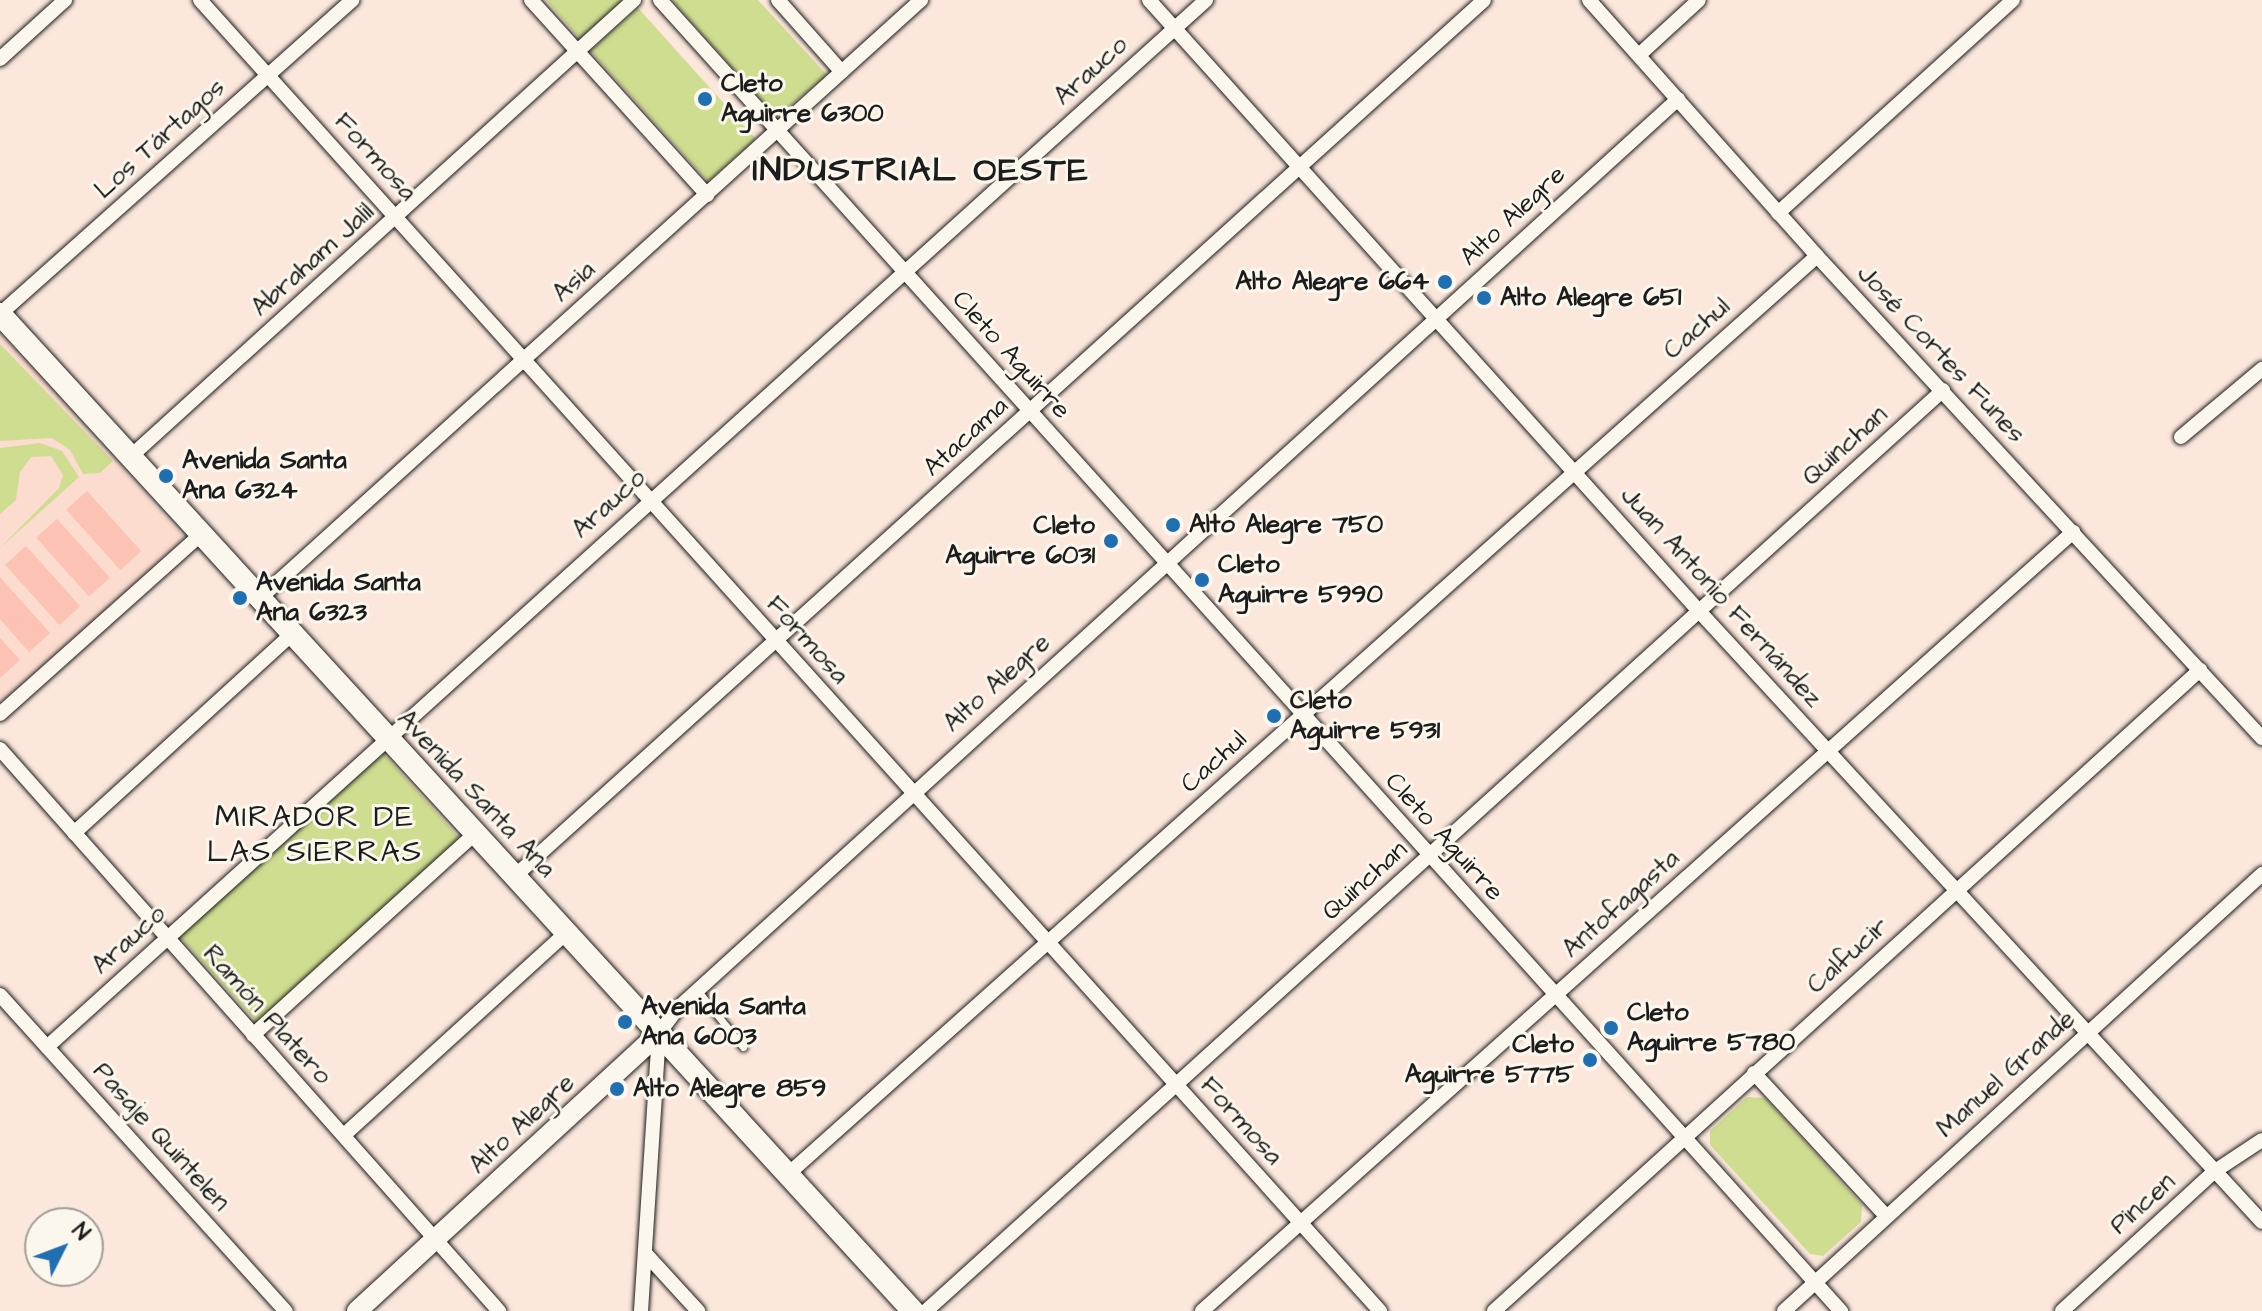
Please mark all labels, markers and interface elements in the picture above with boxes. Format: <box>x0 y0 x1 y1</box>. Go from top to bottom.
street label: Arauco <box>1048 30 1134 112</box>
place label: Cleto Aguirre 6300 <box>721 68 884 130</box>
street label: Los Tártagos <box>88 72 232 206</box>
marker: Cleto Aguirre 6300 <box>696 90 714 108</box>
street label: Formosa <box>327 106 423 208</box>
district label: INDUSTRIAL OESTE <box>752 151 1090 191</box>
street label: Alto Alegre <box>1454 159 1572 273</box>
street label: Abraham Jalil <box>245 197 381 323</box>
street label: Asia <box>546 255 602 309</box>
street label: José Cortes Funes <box>1850 258 2032 450</box>
place label: Alto Alegre 664 <box>1235 266 1429 298</box>
marker: Alto Alegre 664 <box>1436 273 1454 291</box>
place label: Alto Alegre 651 <box>1500 282 1681 314</box>
street label: Cleto Aguirre <box>945 284 1077 426</box>
marker: Alto Alegre 651 <box>1475 289 1493 307</box>
street label: Cachul <box>1657 292 1737 366</box>
street label: Atacama <box>917 391 1015 483</box>
street label: Quinchan <box>1796 400 1894 492</box>
place label: Avenida Santa Ana 6324 <box>182 445 347 506</box>
street label: Arauco <box>566 463 652 545</box>
marker: Avenida Santa Ana 6324 <box>157 467 175 485</box>
street label: Juan Antonio Fernández <box>1614 480 1828 714</box>
place label: Alto Alegre 750 <box>1189 509 1383 541</box>
place label: Cleto Aguirre 6031 <box>945 510 1095 572</box>
marker: Alto Alegre 750 <box>1164 516 1182 534</box>
marker: Cleto Aguirre 6031 <box>1102 532 1120 550</box>
place label: Cleto Aguirre 5990 <box>1218 549 1383 610</box>
place label: Avenida Santa Ana 6323 <box>256 567 421 628</box>
marker: Cleto Aguirre 5990 <box>1193 571 1211 589</box>
marker: Avenida Santa Ana 6323 <box>231 589 249 607</box>
street label: Formosa <box>759 589 855 691</box>
street label: Alto Alegre <box>937 627 1057 739</box>
place label: Cleto Aguirre 5931 <box>1290 685 1440 746</box>
street label: Avenida Santa Ana <box>390 704 562 884</box>
marker: Cleto Aguirre 5931 <box>1265 707 1283 725</box>
street label: Cachul <box>1174 724 1254 800</box>
street label: Cleto Aguirre <box>1378 766 1510 908</box>
district label: MIRADOR DE LAS SIERRAS <box>207 799 423 870</box>
street label: Quinchan <box>1316 835 1414 927</box>
street label: Antofagasta <box>1556 843 1686 965</box>
street label: Arauco <box>86 899 172 981</box>
street label: Calfucir <box>1801 911 1895 1001</box>
street label: Ramón Platero <box>196 939 338 1091</box>
place label: Avenida Santa Ana 6003 <box>641 991 806 1052</box>
place label: Cleto Aguirre 5780 <box>1627 997 1795 1058</box>
street label: Manuel Grande <box>1930 1004 2082 1144</box>
marker: Avenida Santa Ana 6003 <box>616 1013 634 1031</box>
marker: Cleto Aguirre 5780 <box>1602 1019 1620 1037</box>
place label: Cleto Aguirre 5775 <box>1405 1029 1574 1090</box>
marker: Cleto Aguirre 5775 <box>1581 1051 1599 1069</box>
street label: Pasaje Quintelen <box>86 1056 236 1218</box>
street label: Alto Alegre <box>463 1067 581 1181</box>
street label: Formosa <box>1193 1070 1289 1172</box>
place label: Alto Alegre 859 <box>633 1073 826 1105</box>
marker: Alto Alegre 859 <box>608 1080 626 1098</box>
street label: Pincen <box>2104 1167 2182 1241</box>
north arrow <box>24 1207 104 1287</box>
text: N <box>65 1216 97 1247</box>

